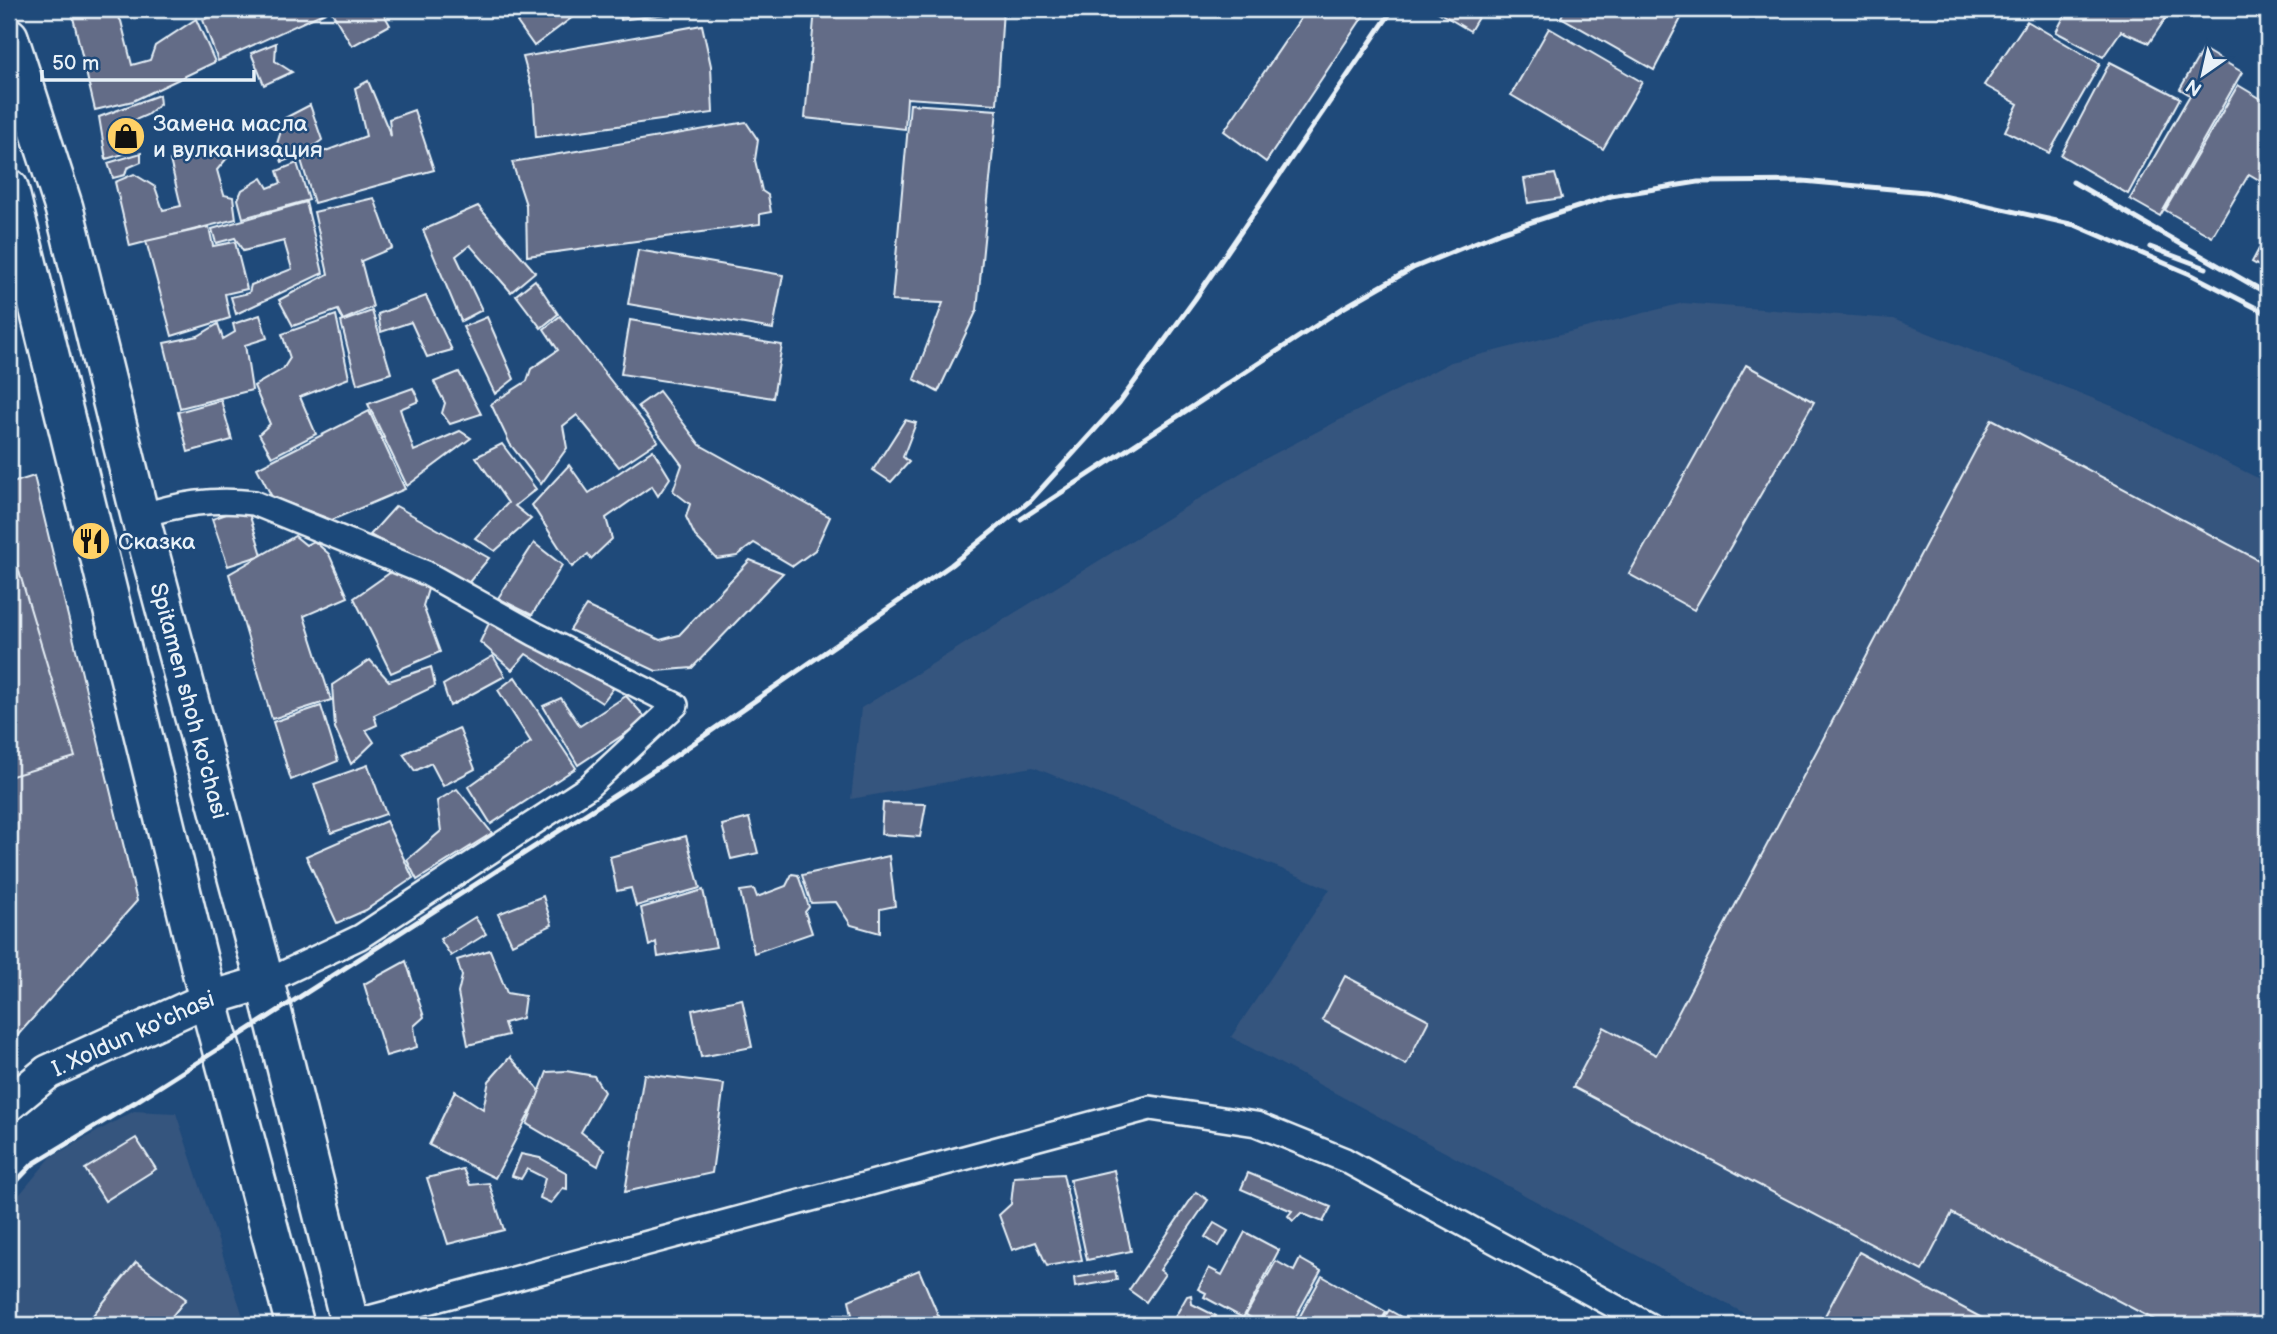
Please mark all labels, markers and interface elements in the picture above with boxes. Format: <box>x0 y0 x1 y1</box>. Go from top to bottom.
scale bar <box>42 38 254 82</box>
north arrow <box>2168 38 2238 108</box>
text: 50 m <box>52 51 99 76</box>
text: N <box>2182 73 2207 100</box>
place label: Замена масла и вулканизация <box>153 110 323 164</box>
shop icon: Замена масла и вулканизация <box>105 115 147 157</box>
restaurant icon: Сказка <box>70 520 112 562</box>
place label: Сказка <box>118 528 196 556</box>
street label: Spitamen shoh ko'chasi <box>144 580 234 822</box>
street label: I. Xoldun ko'chasi <box>48 985 218 1083</box>

